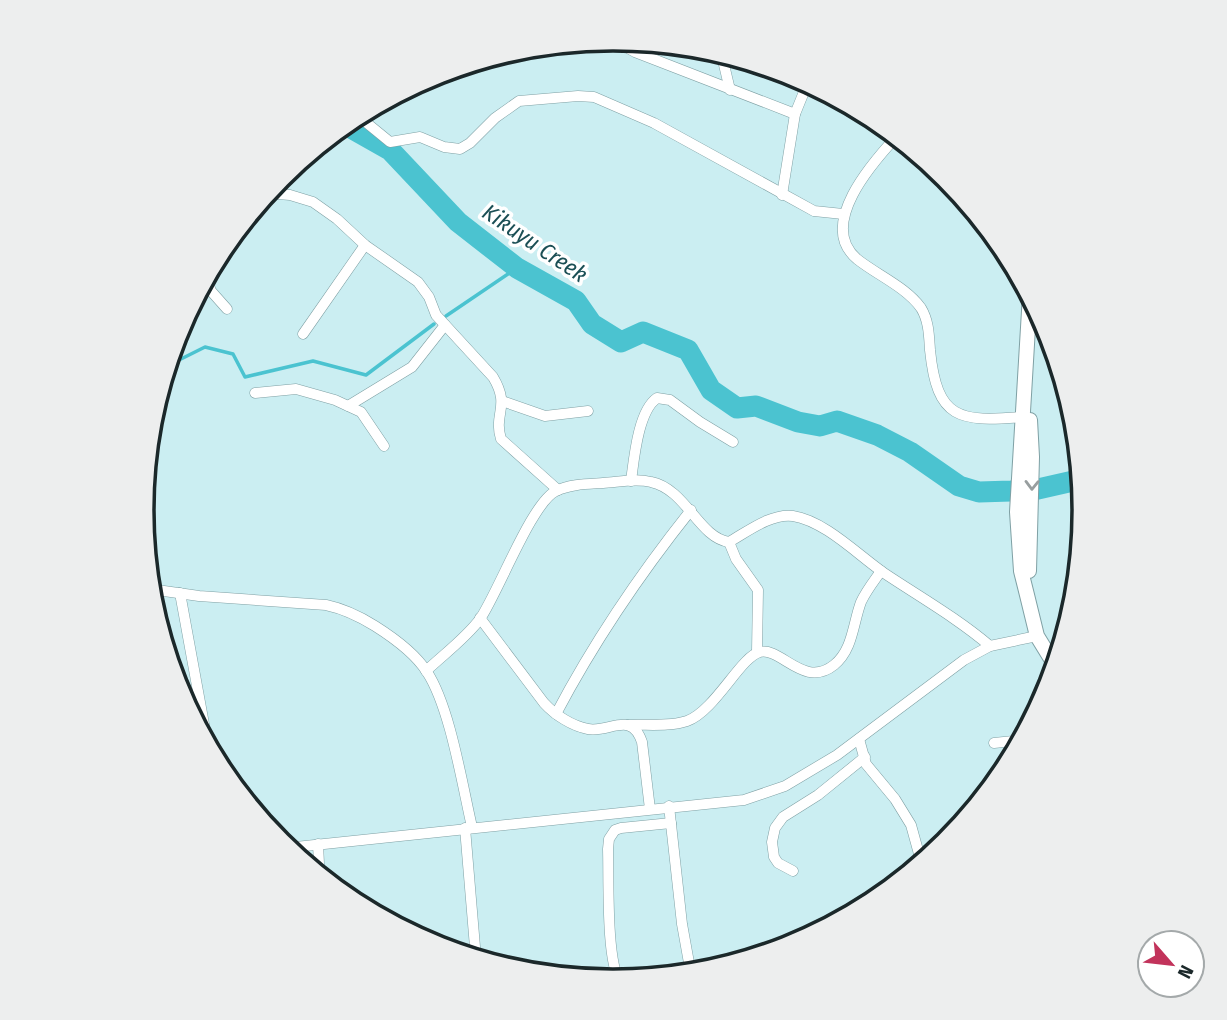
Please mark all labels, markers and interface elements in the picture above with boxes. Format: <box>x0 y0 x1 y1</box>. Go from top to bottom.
water label: Kikuyu Creek <box>477 198 593 288</box>
one-way arrow <box>1024 481 1040 491</box>
north arrow <box>1136 929 1206 999</box>
text: N <box>1173 961 1198 982</box>

